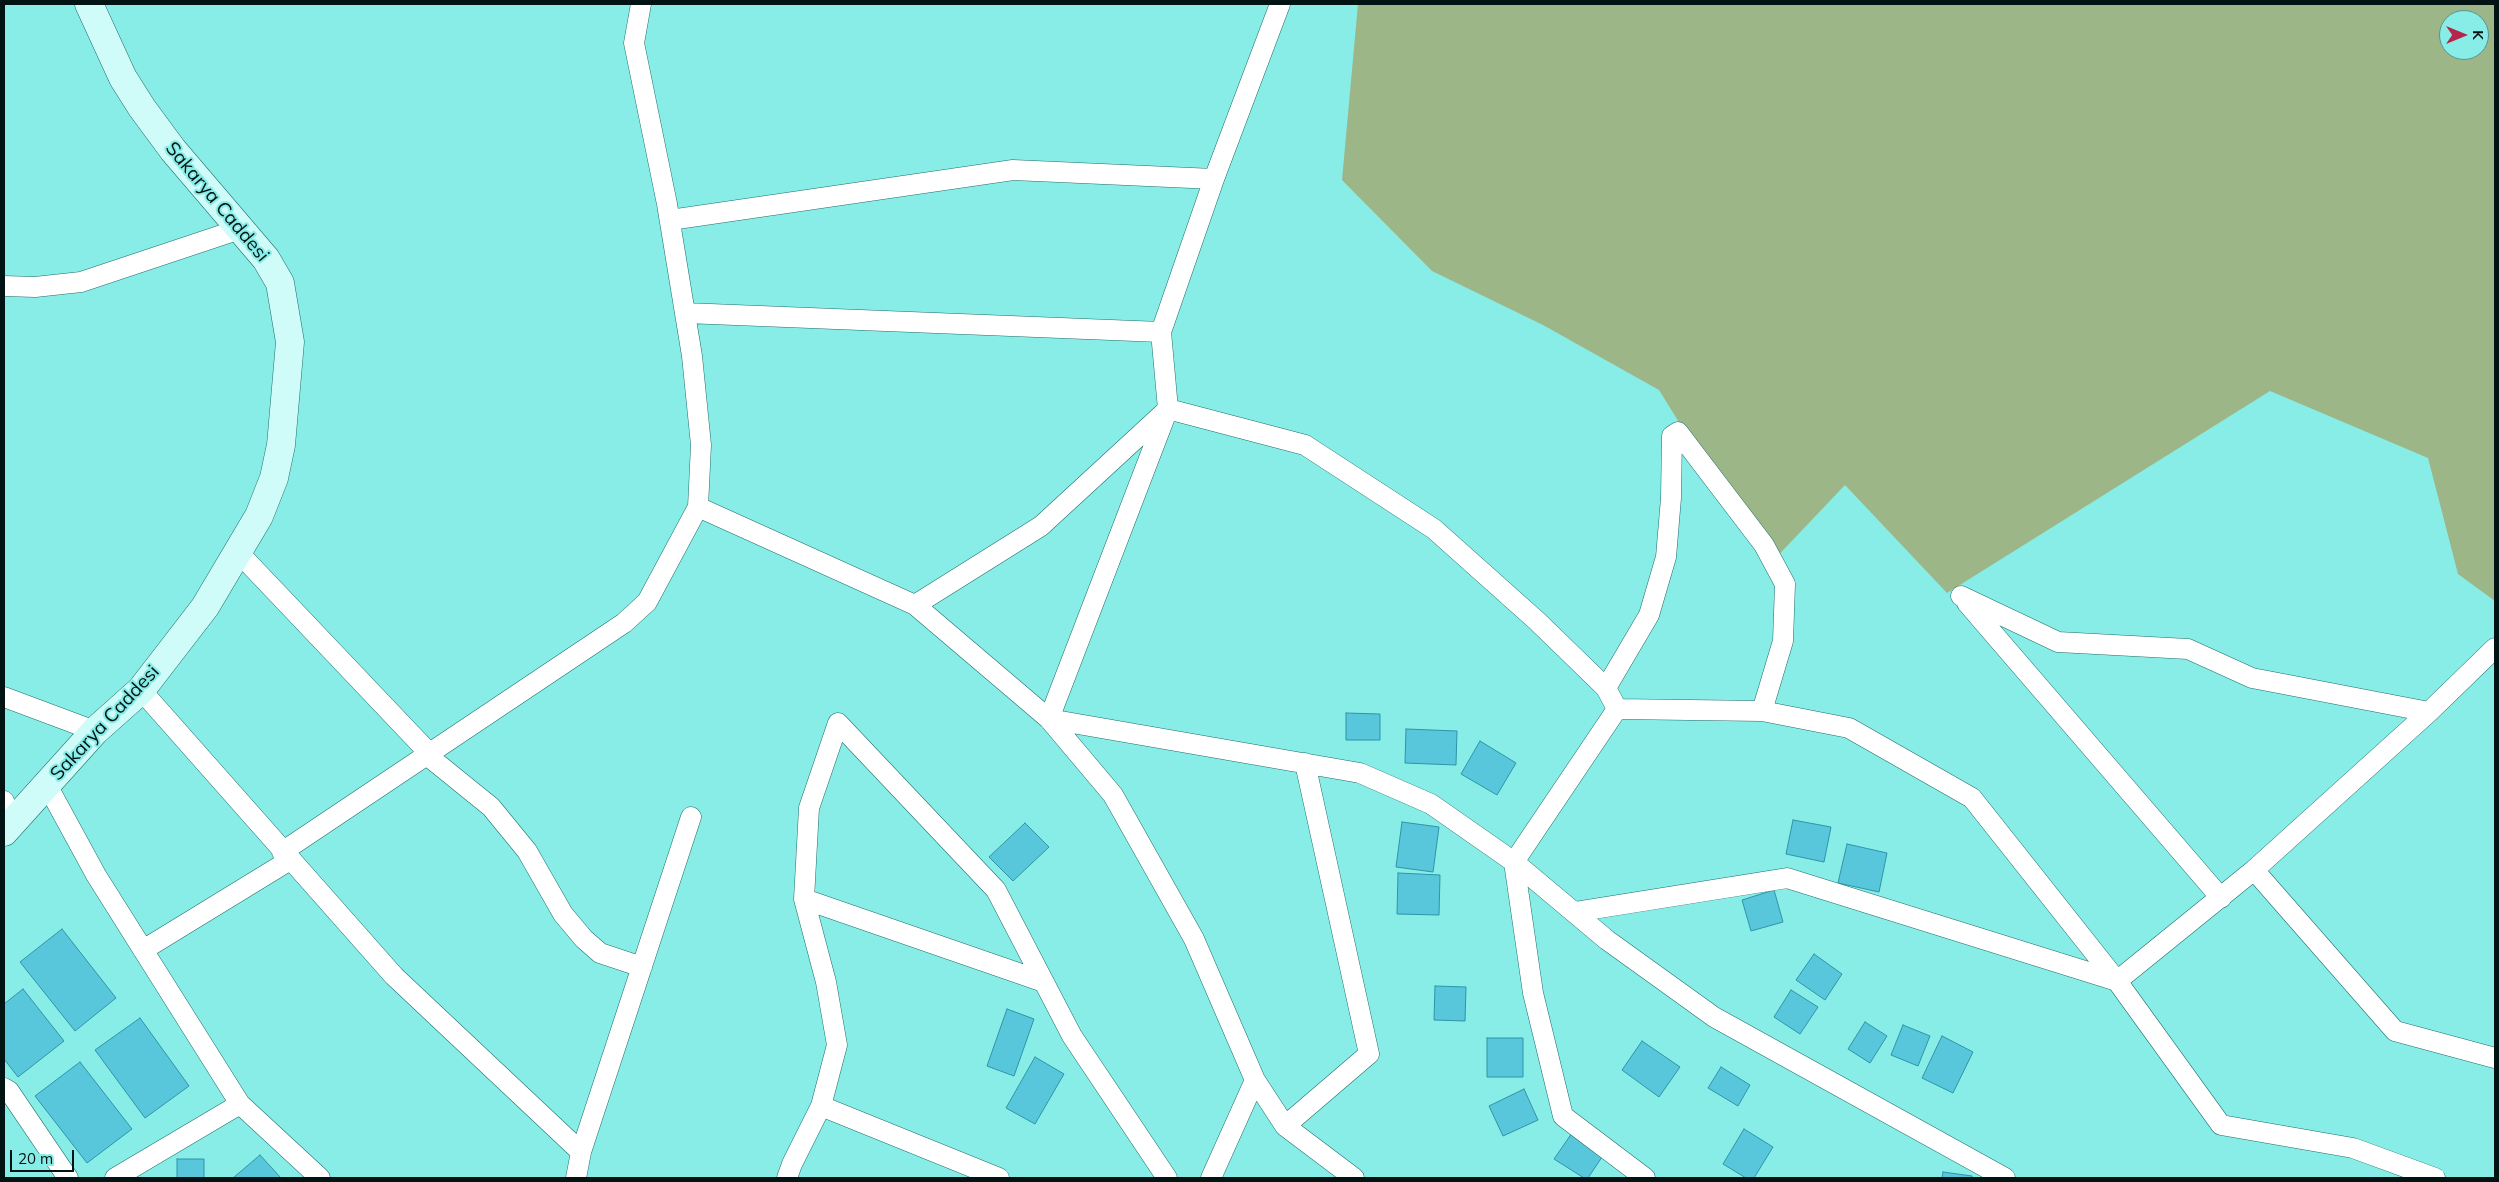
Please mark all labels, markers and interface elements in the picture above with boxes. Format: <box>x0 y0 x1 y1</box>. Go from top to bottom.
north arrow <box>2439 10 2489 60</box>
text: K <box>2469 30 2487 40</box>
street label: Sakarya Caddesi <box>160 138 274 266</box>
street label: Sakarya Caddesi <box>46 661 164 785</box>
scale bar <box>12 1140 76 1172</box>
text: 20 m <box>18 1149 53 1168</box>

